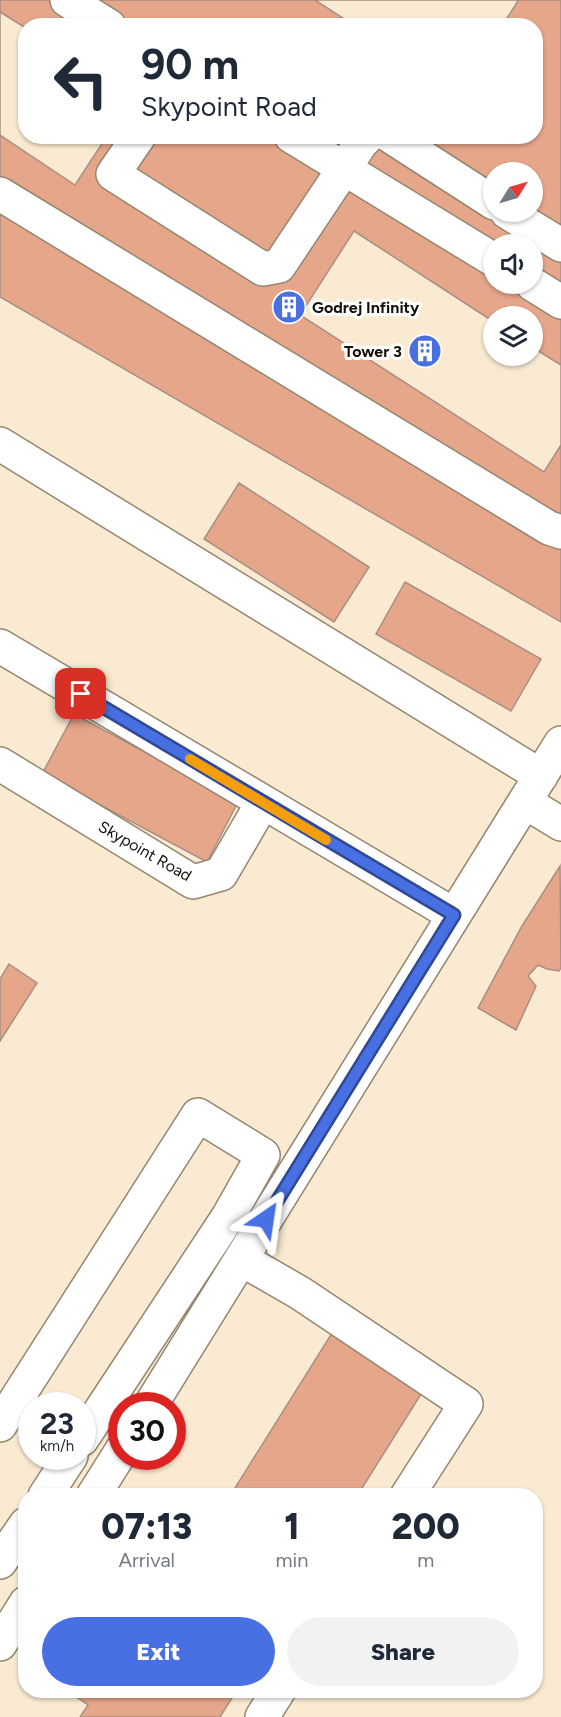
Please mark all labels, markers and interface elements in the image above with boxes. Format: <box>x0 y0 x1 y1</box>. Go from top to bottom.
text: 90 m <box>141 39 239 90</box>
icon: left <box>42 42 120 120</box>
text: Skypoint Road <box>141 90 317 123</box>
north arrow <box>483 162 543 222</box>
map controls <box>483 162 543 366</box>
button: sound <box>483 234 543 294</box>
building icon: Godrej Infinity <box>271 289 307 325</box>
place label: Godrej Infinity <box>312 298 420 317</box>
button: layers <box>483 306 543 366</box>
building icon: Tower 3 <box>407 333 443 369</box>
place label: Tower 3 <box>344 342 402 361</box>
pin <box>55 668 106 719</box>
icon: arrive <box>64 677 97 710</box>
street label: Skypoint Road <box>95 817 195 885</box>
position arrow <box>234 1187 298 1251</box>
speed limit sign: 30 <box>108 1392 186 1470</box>
text: 23 <box>40 1405 74 1442</box>
text: km/h <box>40 1437 74 1455</box>
text: 07:13 <box>101 1505 192 1548</box>
text: 1 <box>284 1505 300 1548</box>
text: 200 <box>392 1505 460 1548</box>
text: Arrival <box>119 1548 175 1572</box>
text: min <box>276 1548 308 1572</box>
text: m <box>417 1548 434 1572</box>
button: Exit <box>42 1617 275 1686</box>
button: Share <box>287 1617 519 1686</box>

